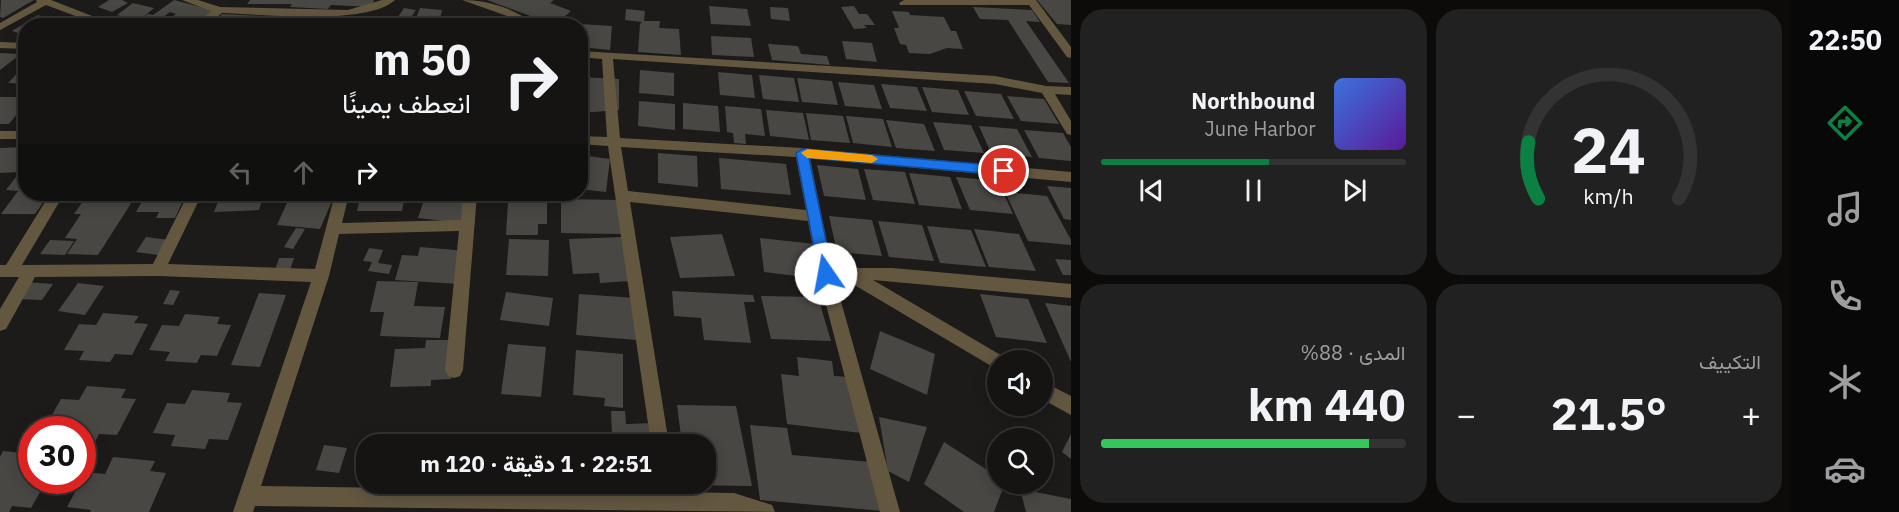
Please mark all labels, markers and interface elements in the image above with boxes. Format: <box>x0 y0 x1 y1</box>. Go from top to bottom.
text: 22:50 <box>1808 22 1882 57</box>
text: 50 m <box>373 32 471 87</box>
icon: right <box>492 42 570 120</box>
text: انعطف يمينًا <box>342 85 471 120</box>
text: Northbound <box>1191 86 1316 115</box>
icon: directions <box>1824 102 1866 144</box>
text: 24 <box>1571 109 1646 190</box>
text: June Harbor <box>1205 115 1316 142</box>
pin <box>978 145 1029 196</box>
icon: arrive <box>987 154 1020 187</box>
icon: left <box>224 156 257 189</box>
icon: ahead <box>287 156 320 189</box>
icon: right <box>350 156 383 189</box>
icon: previous <box>1135 174 1168 207</box>
icon: pause <box>1237 174 1270 207</box>
icon: next <box>1338 174 1371 207</box>
text: km/h <box>1584 183 1634 211</box>
icon: music <box>1824 188 1866 230</box>
position arrow <box>794 242 858 306</box>
icon: phone <box>1824 275 1866 317</box>
text: المدى · 88% <box>1300 339 1406 366</box>
text: التكييف <box>1699 348 1761 375</box>
map controls <box>987 350 1053 494</box>
button: sound <box>987 350 1053 416</box>
icon: climate <box>1824 361 1866 403</box>
text: 440 km <box>1248 375 1406 433</box>
text: 21.5° <box>1551 384 1667 442</box>
text: − <box>1457 393 1476 436</box>
text: + <box>1741 393 1761 436</box>
speed limit sign: 30 <box>18 416 96 494</box>
button: search <box>987 428 1053 494</box>
icon: car <box>1824 448 1866 490</box>
text: 22:51 · 1 دقيقة · 120 m <box>420 449 652 478</box>

